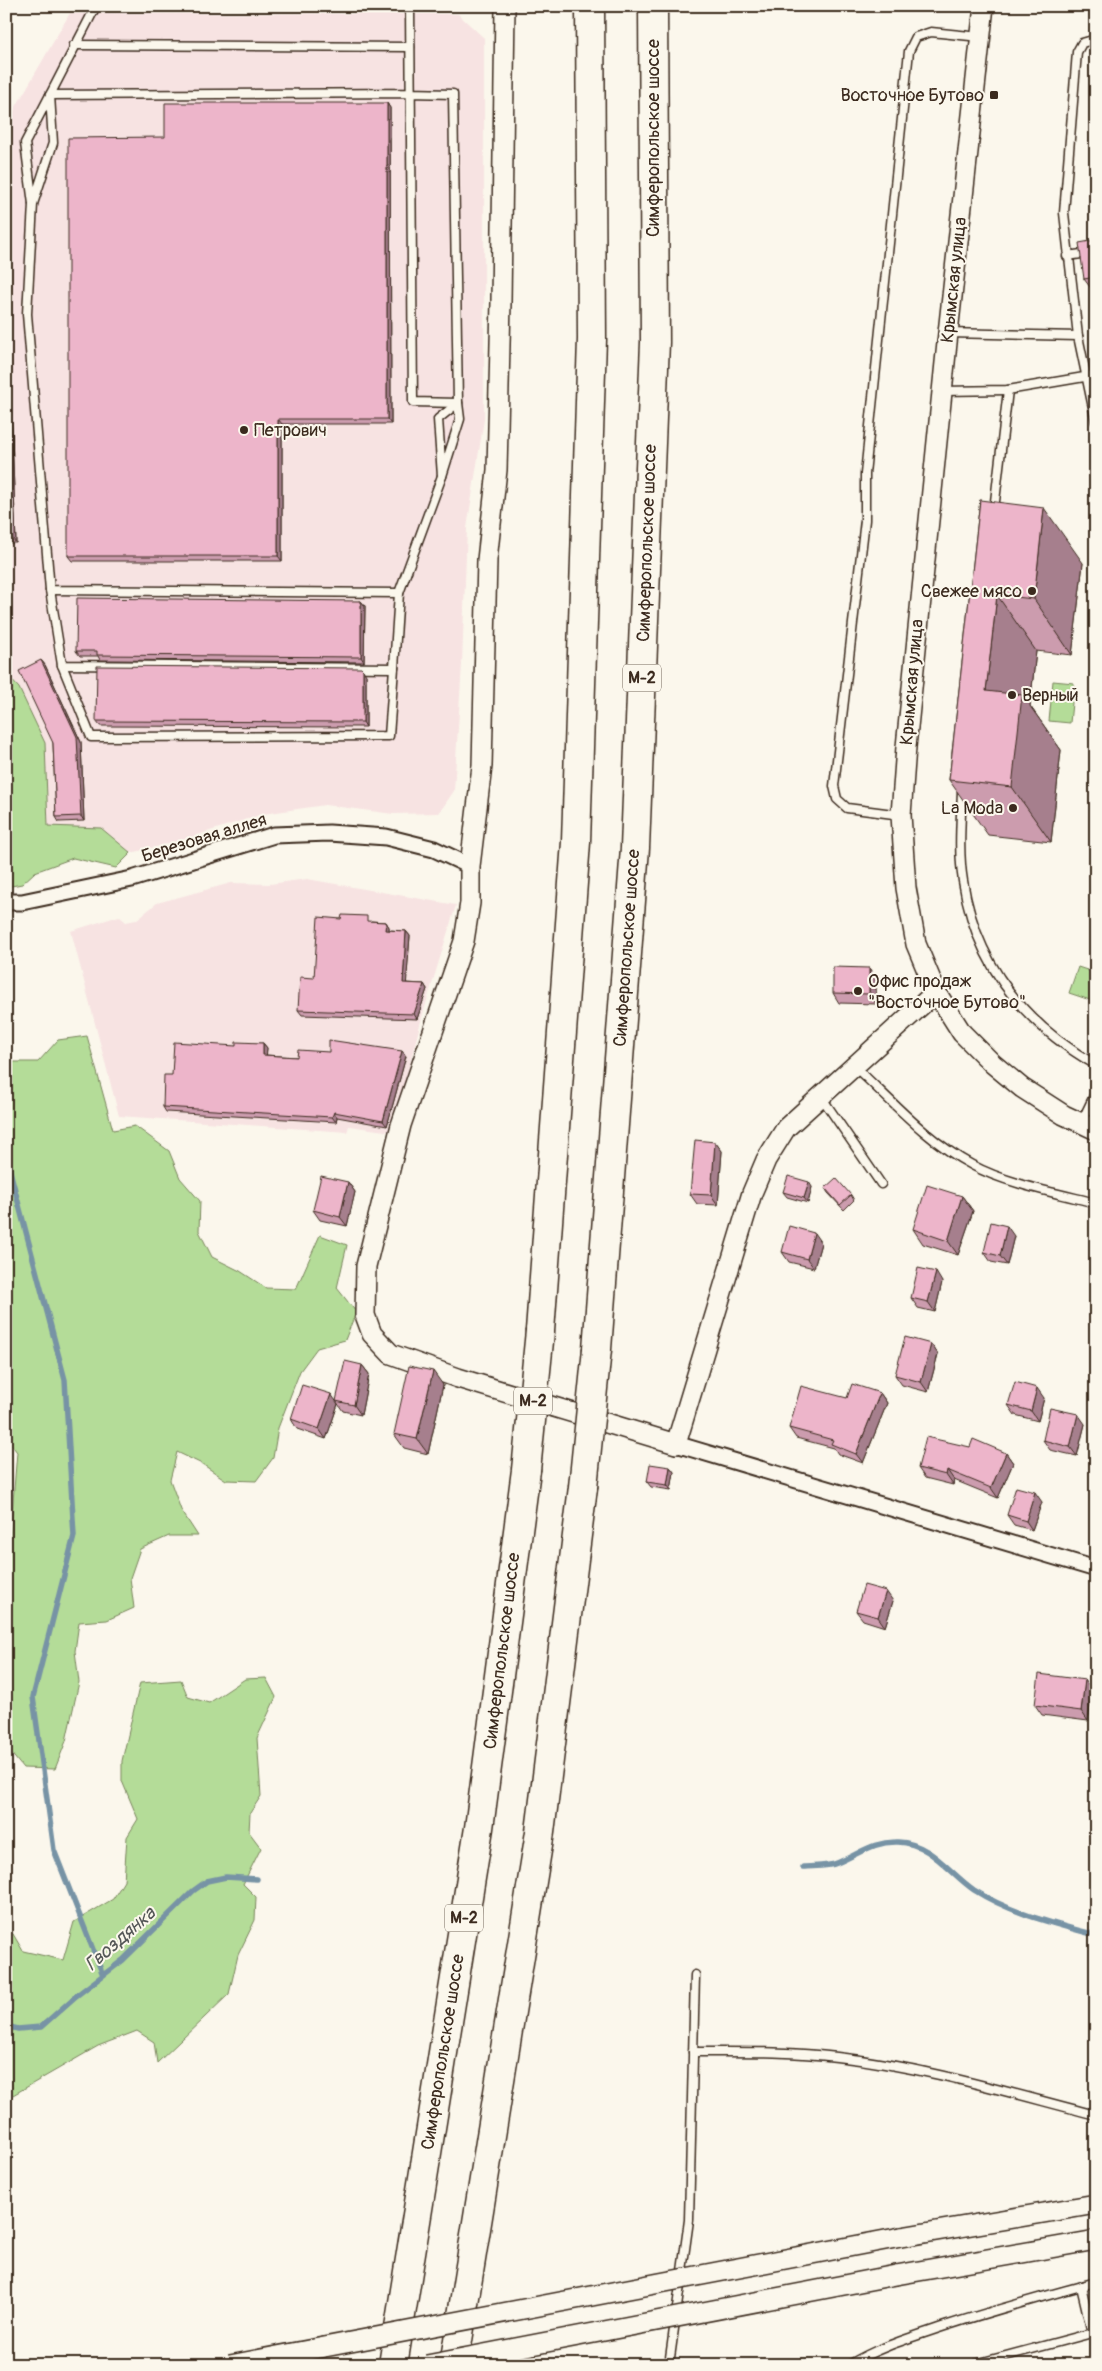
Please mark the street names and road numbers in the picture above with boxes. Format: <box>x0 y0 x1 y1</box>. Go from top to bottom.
street label: Симферопольское шоссе <box>642 39 665 237</box>
street label: Крымская улица <box>936 216 972 344</box>
street label: Симферопольское шоссе <box>632 444 662 642</box>
street label: Крымская улица <box>895 618 929 746</box>
road number: М-2 <box>623 664 661 691</box>
street label: Березовая аллея <box>139 808 269 868</box>
street label: Симферопольское шоссе <box>609 848 645 1047</box>
road number: М-2 <box>514 1388 552 1414</box>
street label: Симферопольское шоссе <box>479 1551 525 1751</box>
road number: М-2 <box>445 1905 483 1932</box>
street label: Симферопольское шоссе <box>416 1952 470 2151</box>

